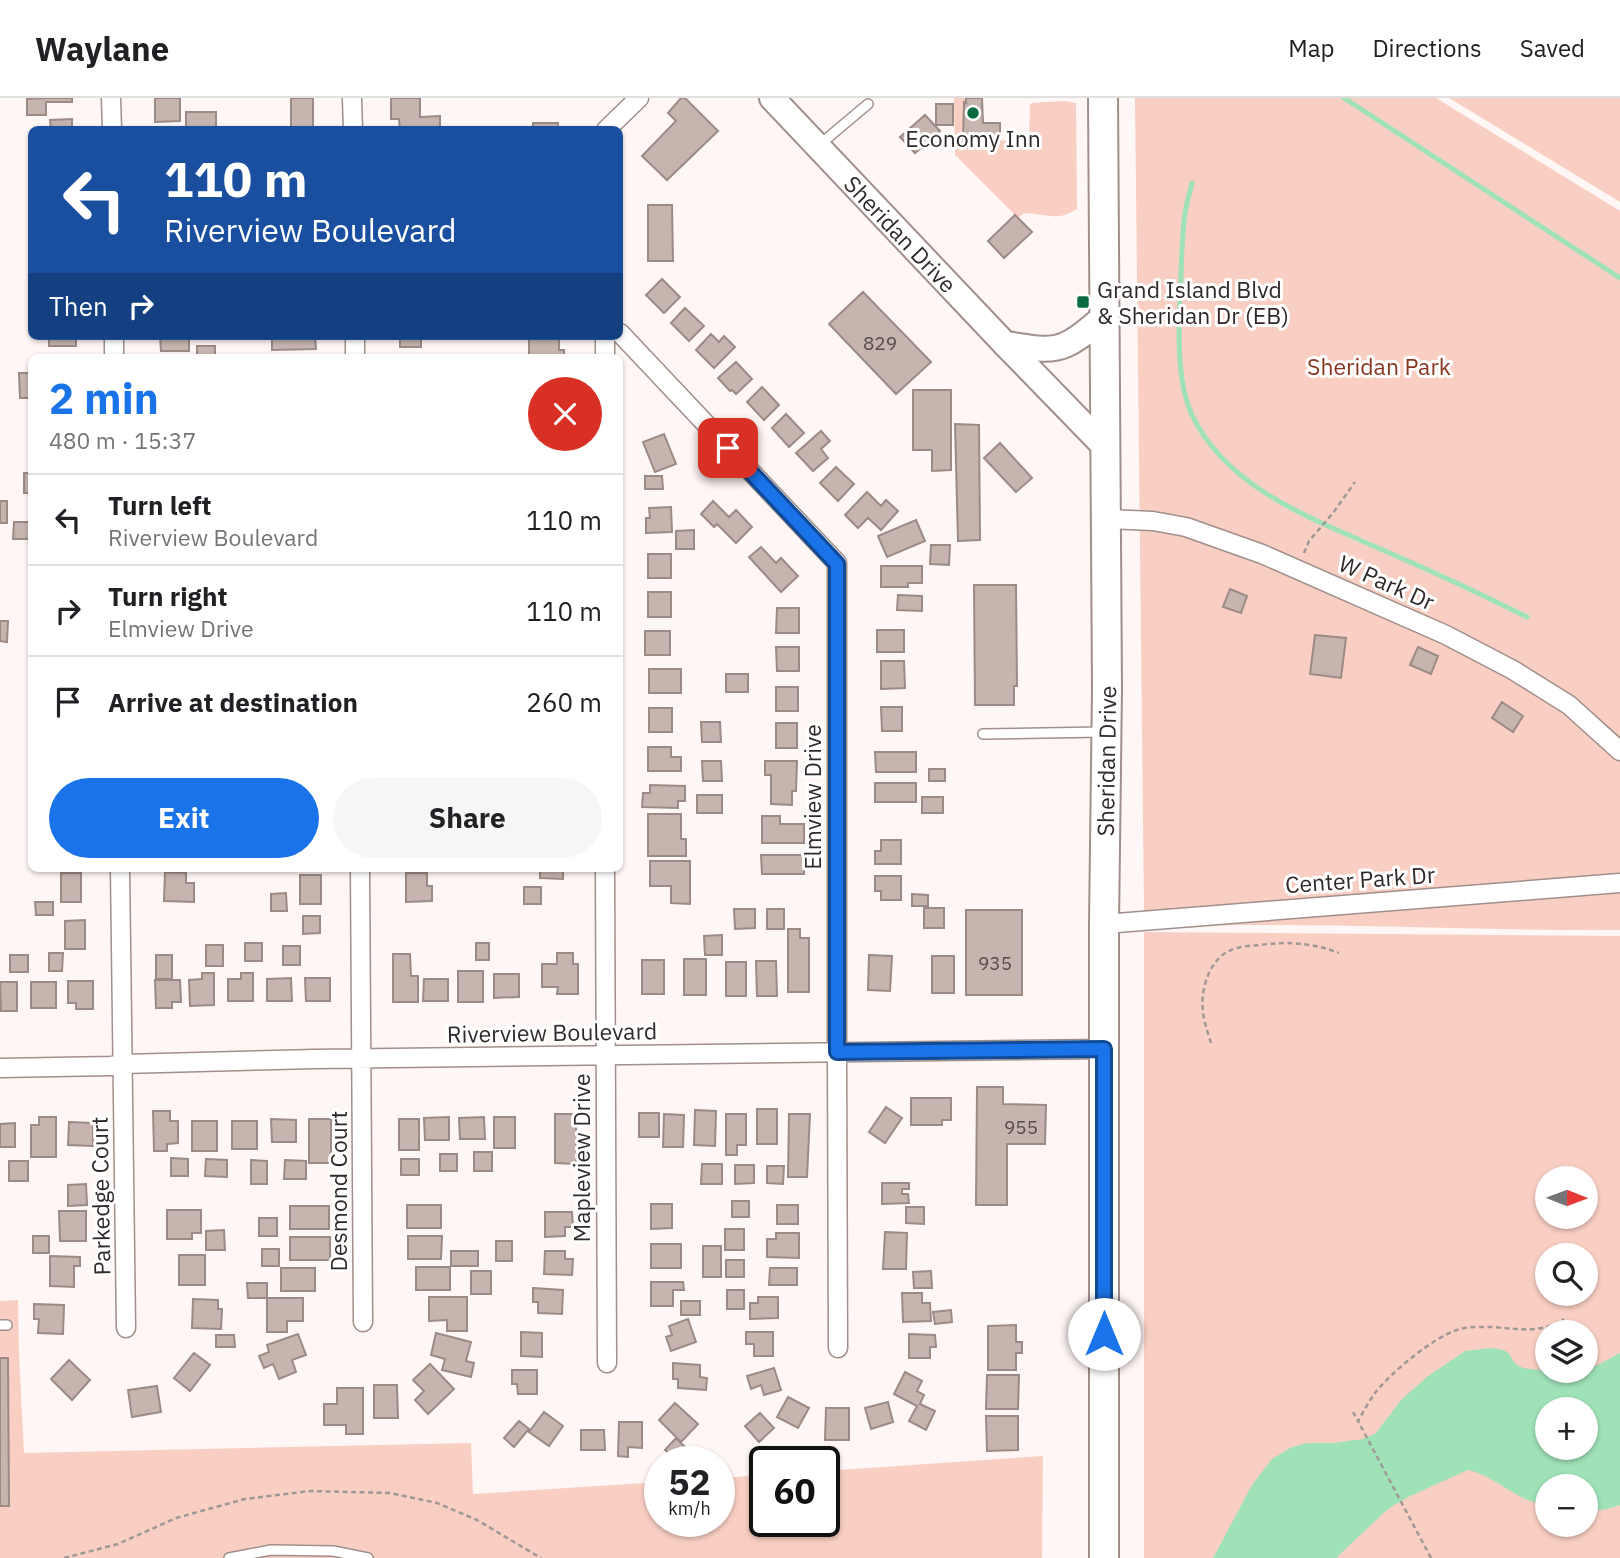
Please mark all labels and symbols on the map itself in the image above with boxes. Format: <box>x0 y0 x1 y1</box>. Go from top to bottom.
marker: Economy Inn <box>965 105 981 121</box>
place label: Economy Inn <box>905 123 1041 153</box>
street label: Sheridan Drive <box>838 169 963 299</box>
place label: Grand Island Blvd & Sheridan Dr (EB) <box>1097 274 1289 330</box>
marker: Grand Island Blvd & Sheridan Dr (EB) <box>1075 294 1091 310</box>
house number: 829 <box>863 331 897 355</box>
park label: Sheridan Park <box>1307 351 1451 381</box>
pin <box>698 418 758 478</box>
street label: W Park Dr <box>1334 548 1440 617</box>
street label: Sheridan Drive <box>1090 685 1122 837</box>
street label: Elmview Drive <box>797 724 827 870</box>
street label: Center Park Dr <box>1284 859 1437 899</box>
house number: 935 <box>978 951 1012 975</box>
street label: Riverview Boulevard <box>447 1015 657 1049</box>
street label: Mapleview Drive <box>566 1073 596 1243</box>
street label: Desmond Court <box>323 1111 353 1271</box>
house number: 955 <box>1004 1115 1038 1139</box>
street label: Parkedge Court <box>84 1116 116 1276</box>
north arrow <box>1535 1166 1598 1228</box>
position arrow <box>1067 1297 1141 1371</box>
speed limit sign: 60 <box>749 1446 840 1537</box>

